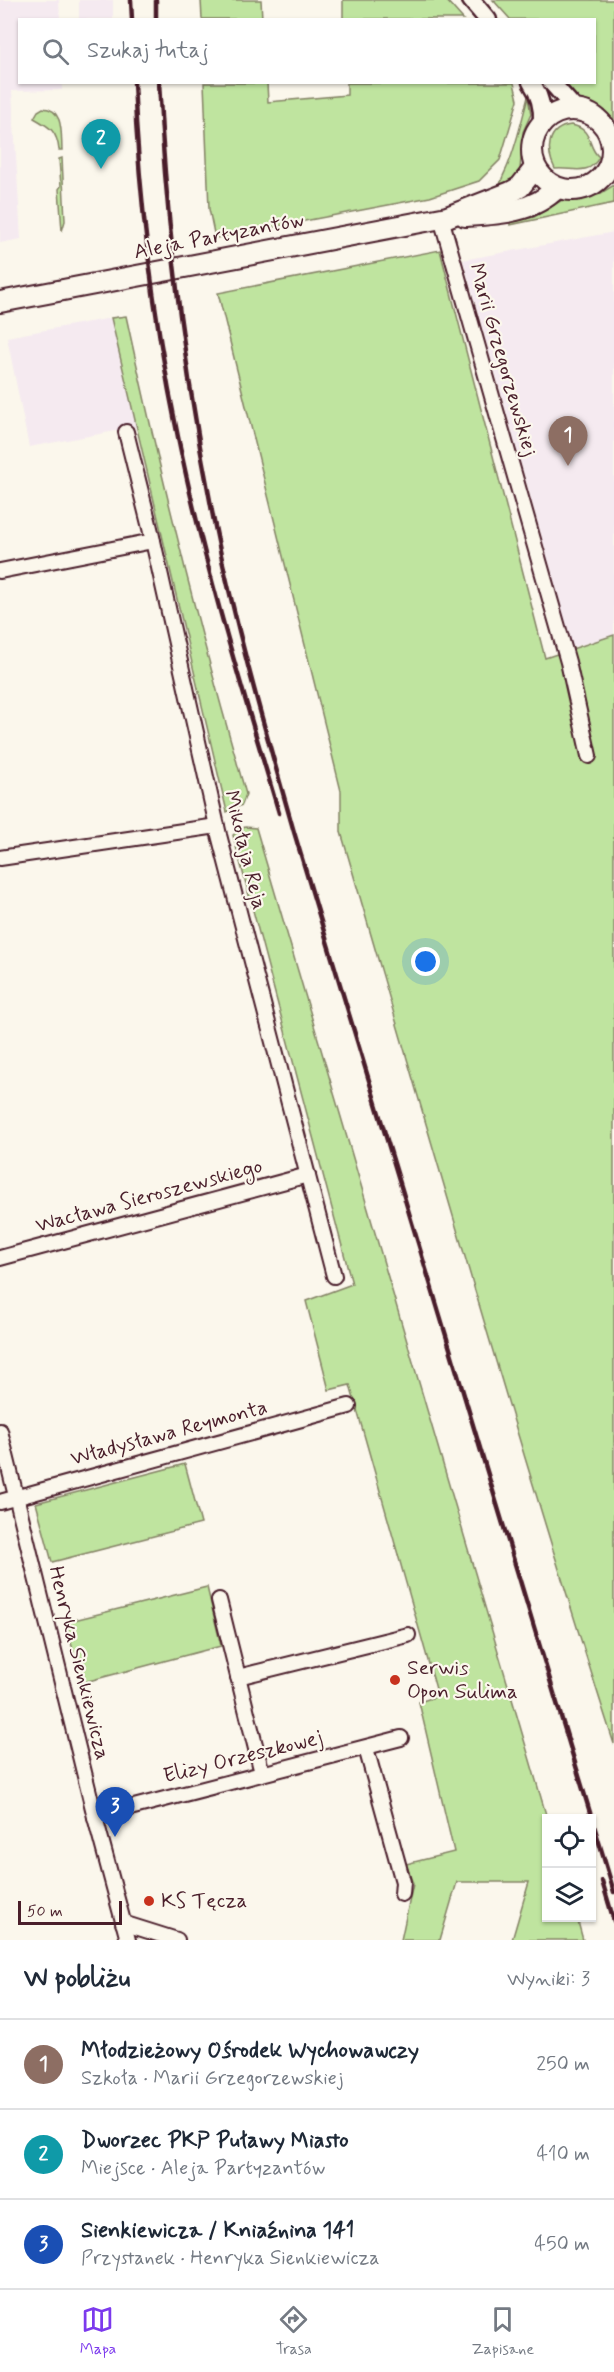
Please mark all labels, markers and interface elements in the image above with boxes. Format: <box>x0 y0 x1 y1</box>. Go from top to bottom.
search box <box>18 18 596 84</box>
icon: search <box>39 35 72 68</box>
text: Szukaj tutaj <box>87 37 209 65</box>
pin: 2 <box>82 120 120 169</box>
street label: Aleja Partyzantów <box>131 206 307 266</box>
street label: Marii Grzegorzewskiej <box>462 260 544 460</box>
pin: 1 <box>548 416 588 466</box>
street label: Mikołaja Reja <box>217 787 273 913</box>
your location <box>411 947 440 976</box>
street label: Wacława Sieroszewskiego <box>32 1152 266 1241</box>
street label: Władysława Reymonta <box>68 1393 270 1473</box>
street label: Henryka Sienkiewicza <box>41 1563 117 1763</box>
place label: Serwis Opon Sulima <box>407 1654 518 1706</box>
marker: Serwis Opon Sulima <box>388 1673 402 1687</box>
street label: Elizy Orzeszkowej <box>160 1724 326 1790</box>
pin: 3 <box>96 1788 134 1837</box>
map controls <box>542 1814 596 1922</box>
button: locate <box>542 1814 596 1868</box>
button: layers <box>542 1868 596 1922</box>
place label: KS Tęcza <box>161 1887 247 1915</box>
marker: KS Tęcza <box>142 1894 156 1908</box>
scale bar <box>18 1898 122 1926</box>
text: 50 m <box>27 1901 63 1922</box>
text: W pobliżu <box>24 1962 130 1996</box>
text: Wyniki: 3 <box>507 1966 590 1993</box>
text: Młodzieżowy Ośrodek Wychowawczy <box>81 2037 419 2065</box>
text: 1 <box>39 2051 48 2078</box>
text: 250 m <box>536 2051 590 2078</box>
text: Szkoła · Marii Grzegorzewskiej <box>81 2065 344 2092</box>
text: Dworzec PKP Puławy Miasto <box>81 2127 349 2155</box>
text: 2 <box>39 2141 48 2168</box>
text: 410 m <box>536 2141 590 2168</box>
text: Miejsce · Aleja Partyzantów <box>81 2155 325 2182</box>
text: Sienkiewicza / Kniaźnina 141 <box>81 2217 354 2245</box>
text: 3 <box>39 2231 48 2258</box>
text: 450 m <box>534 2231 590 2258</box>
text: Przystanek · Henryka Sienkiewicza <box>81 2245 380 2272</box>
tab: Mapa <box>80 2303 116 2360</box>
tab: Trasa <box>276 2303 312 2360</box>
tab: Zapisane <box>471 2303 534 2360</box>

